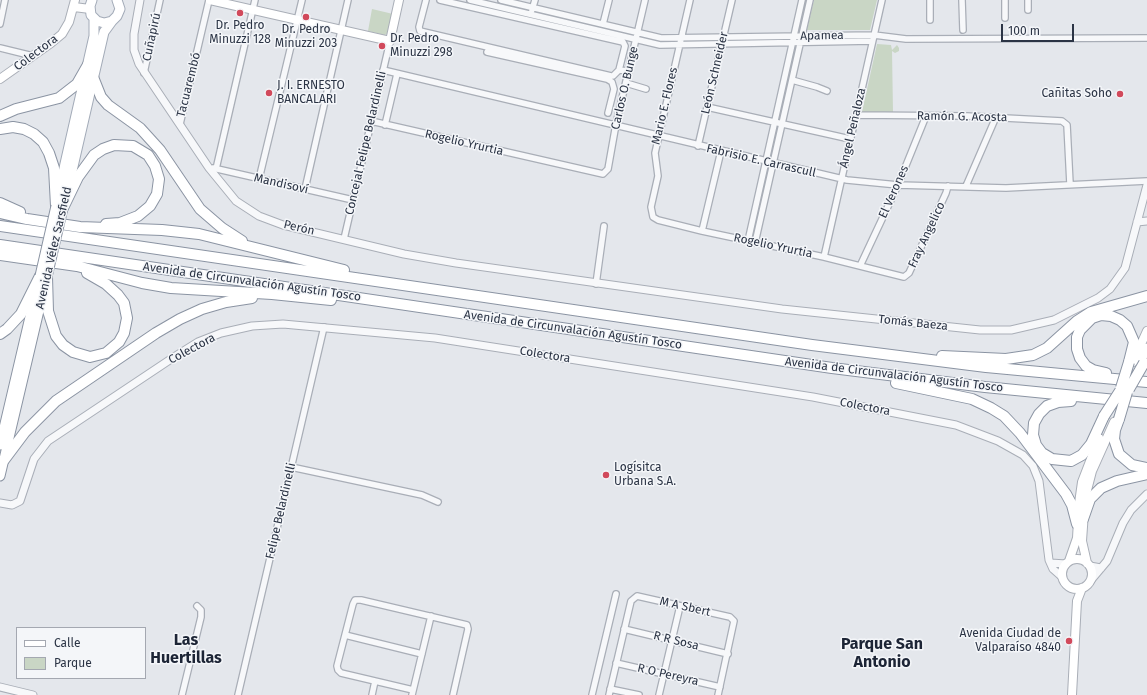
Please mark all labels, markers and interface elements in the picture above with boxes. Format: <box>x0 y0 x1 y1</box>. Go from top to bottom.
marker: Dr. Pedro Minuzzi 128 <box>235 8 245 18</box>
street label: Cuñapirú <box>140 11 164 63</box>
marker: Dr. Pedro Minuzzi 203 <box>301 12 311 22</box>
scale bar <box>1003 16 1076 42</box>
place label: Dr. Pedro Minuzzi 128 <box>209 19 271 47</box>
place label: Dr. Pedro Minuzzi 203 <box>275 23 337 51</box>
text: 100 m <box>1008 24 1040 38</box>
street label: Apamea <box>800 28 844 44</box>
street label: León Schneider <box>699 30 731 116</box>
street label: Colectora <box>11 32 61 74</box>
place label: Dr. Pedro Minuzzi 298 <box>390 32 453 60</box>
marker: Dr. Pedro Minuzzi 298 <box>377 41 387 51</box>
street label: Carlos O. Bunge <box>608 45 642 131</box>
street label: Tacuarembó <box>174 51 204 119</box>
street label: Mario E. Flores <box>649 66 681 146</box>
street label: Concejal Felipe Belardinelli <box>342 70 390 216</box>
place label: J. I. ERNESTO BANCALARI <box>277 79 345 107</box>
street label: Ángel Peñaloza <box>837 87 869 169</box>
place label: Cañitas Soho <box>1041 87 1112 101</box>
marker: J. I. ERNESTO BANCALARI <box>264 88 274 98</box>
marker: Cañitas Soho <box>1115 89 1125 99</box>
street label: Ramón G. Acosta <box>917 109 1007 125</box>
street label: Rogelio Yrurtia <box>423 127 505 159</box>
street label: Fabrisio E. Carrascull <box>705 141 817 181</box>
street label: El Verones <box>876 163 912 221</box>
street label: Mandisoví <box>252 171 310 197</box>
street label: Avenida Vélez Sarsfield <box>33 185 75 311</box>
street label: Fray Angelico <box>905 200 949 270</box>
street label: Perón <box>282 217 316 239</box>
street label: Rogelio Yrurtia <box>732 231 814 261</box>
street label: Avenida de Circunvalación Agustín Tosco <box>142 260 362 304</box>
street label: Avenida de Circunvalación Agustín Tosco <box>463 308 683 352</box>
street label: Tomás Baeza <box>877 312 949 334</box>
street label: Colectora <box>166 331 218 367</box>
street label: Colectora <box>519 344 571 366</box>
street label: Avenida de Circunvalación Agustín Tosco <box>784 354 1004 396</box>
street label: Colectora <box>839 395 891 419</box>
street label: Felipe Belardinelli <box>263 461 299 561</box>
place label: Logísitca Urbana S.A. <box>614 461 676 489</box>
marker: Logísitca Urbana S.A. <box>601 470 611 480</box>
street label: M A Sbert <box>658 594 712 620</box>
legend <box>16 627 146 679</box>
place label: Avenida Ciudad de Valparaíso 4840 <box>960 627 1061 655</box>
street label: R R Sosa <box>652 628 700 654</box>
district label: Las Huertillas <box>150 631 222 669</box>
district label: Parque San Antonio <box>841 635 923 673</box>
text: Calle <box>54 636 81 650</box>
marker: Avenida Ciudad de Valparaíso 4840 <box>1064 636 1074 646</box>
text: Parque <box>54 656 92 670</box>
street label: R O Pereyra <box>636 661 700 689</box>

